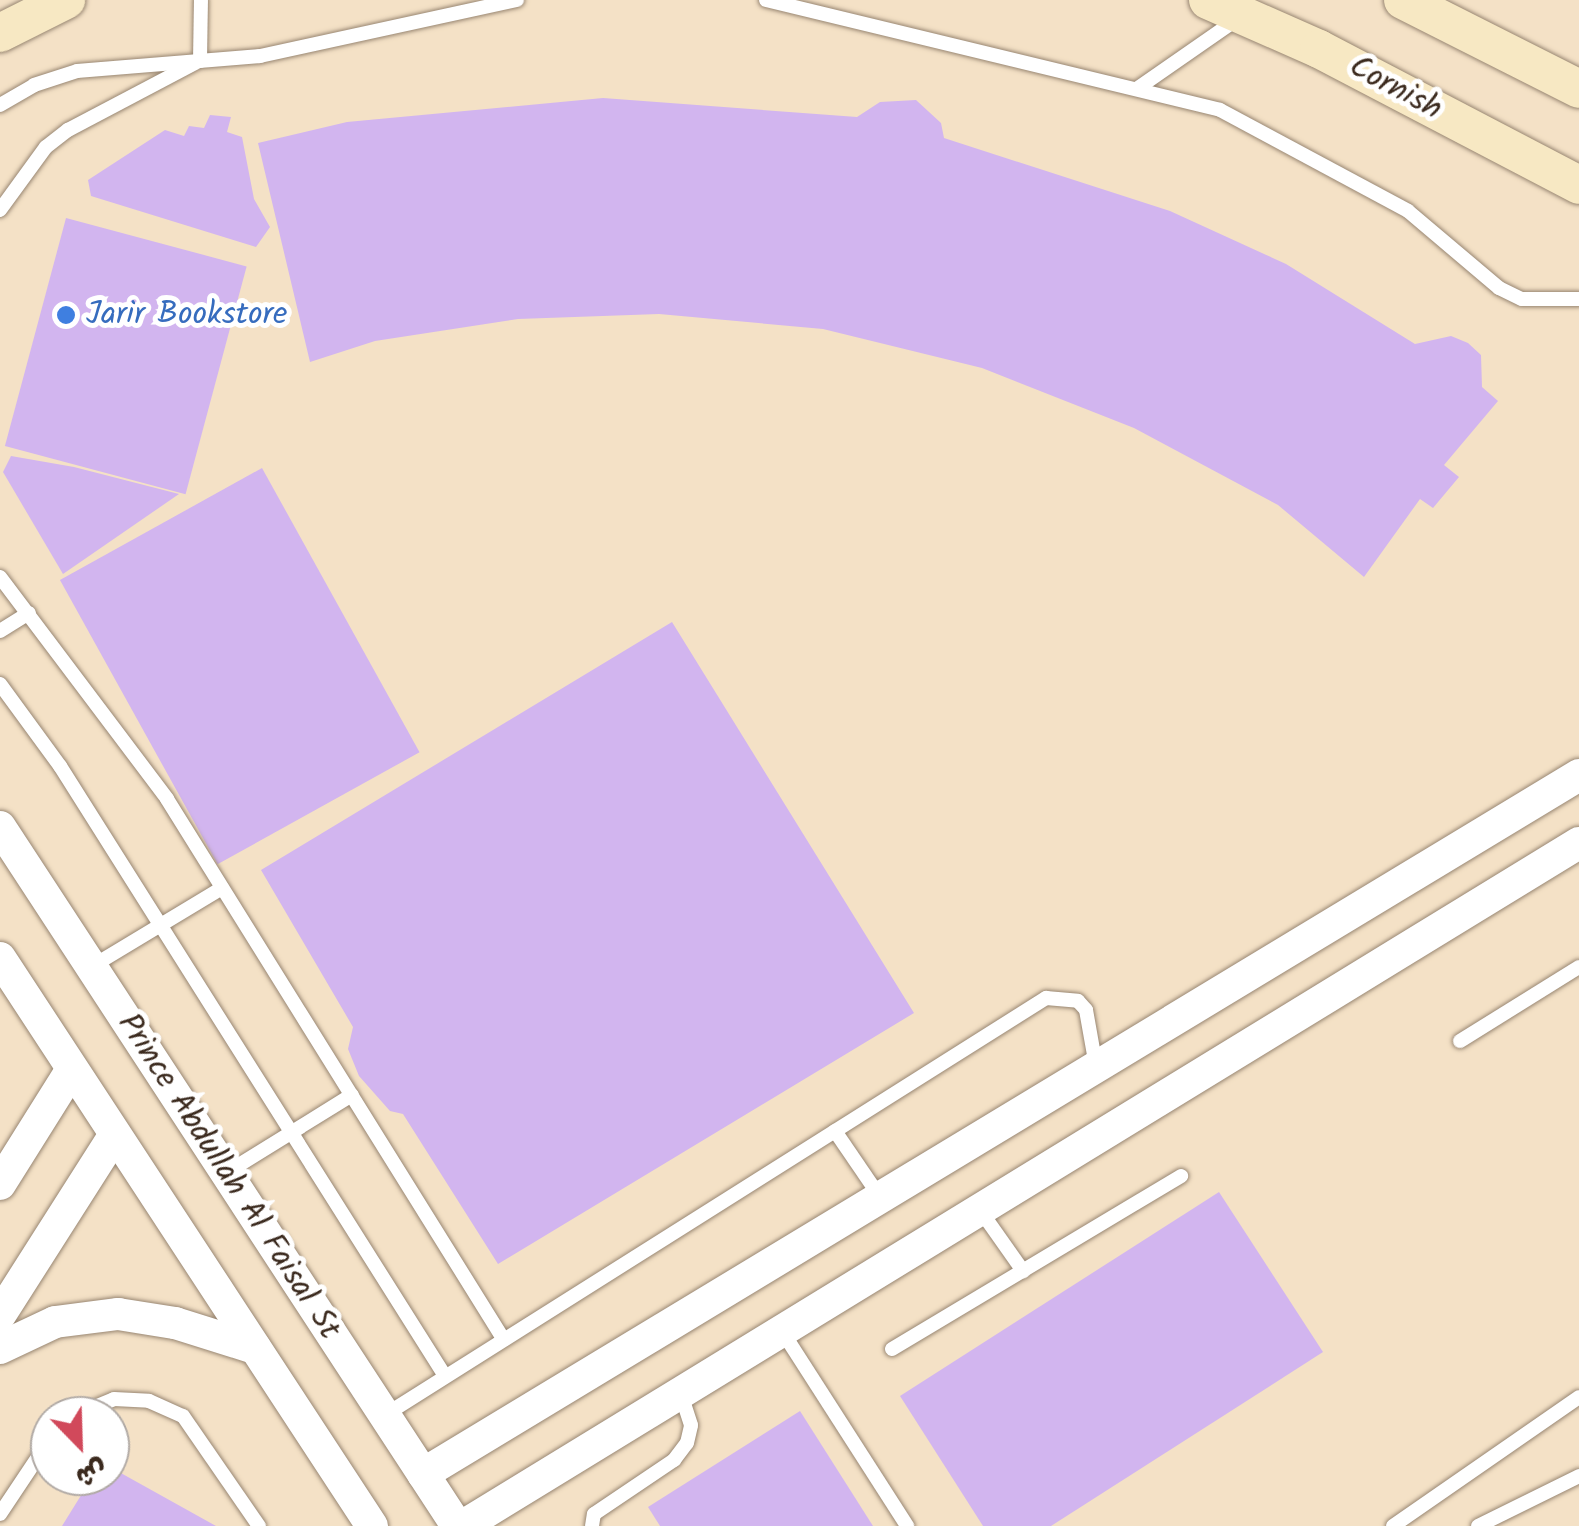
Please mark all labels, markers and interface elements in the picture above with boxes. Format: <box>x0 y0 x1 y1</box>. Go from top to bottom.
street label: Cornish <box>1342 49 1448 129</box>
place label: Jarir Bookstore <box>86 296 288 334</box>
marker: Jarir Bookstore <box>55 304 77 326</box>
street label: Prince Abdullah Al Faisal St <box>108 1007 348 1347</box>
north arrow <box>30 1396 130 1496</box>
text: ش <box>68 1446 114 1499</box>

